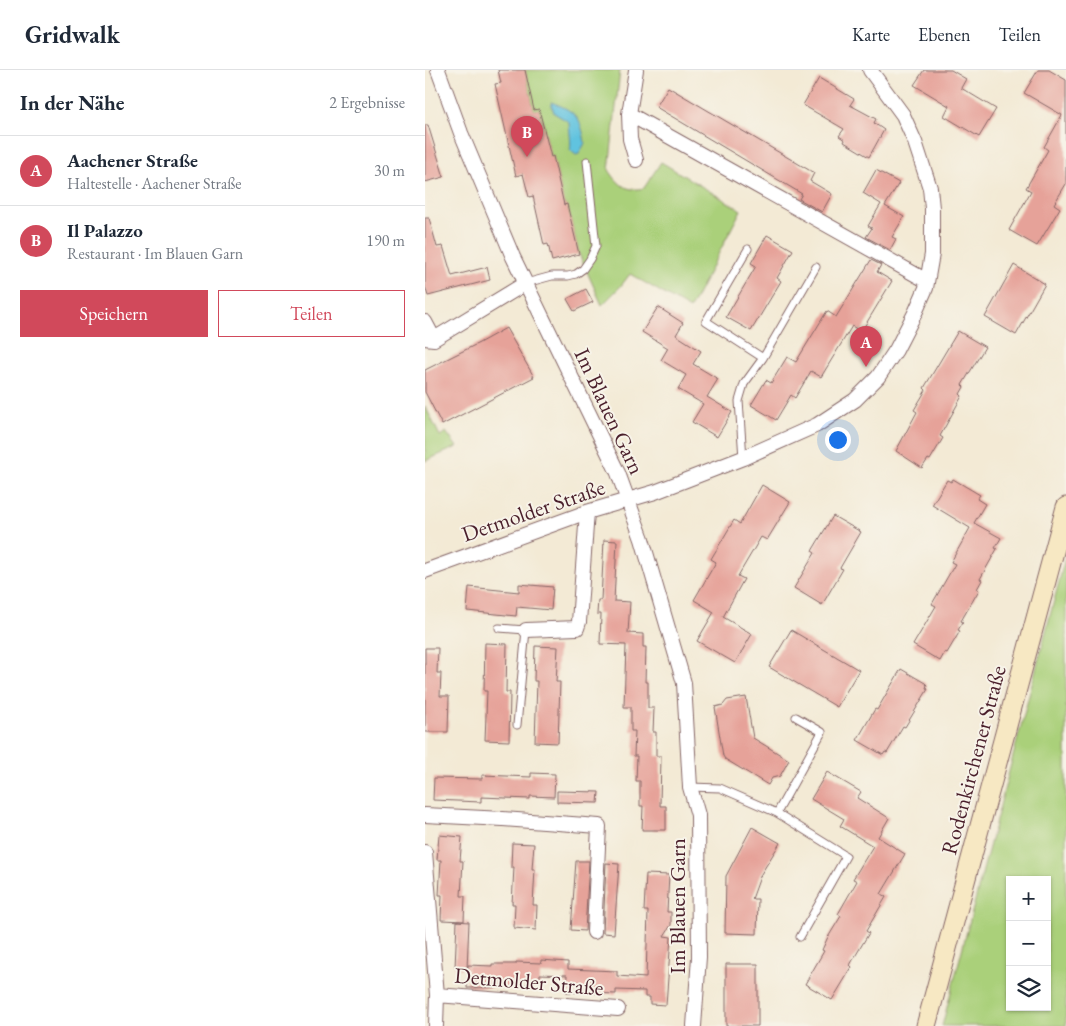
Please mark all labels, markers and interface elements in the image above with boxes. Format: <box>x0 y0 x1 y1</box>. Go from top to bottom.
text: Gridwalk <box>25 19 120 50</box>
text: Karte <box>852 23 890 46</box>
text: Ebenen <box>918 23 971 46</box>
text: Teilen <box>999 23 1041 46</box>
text: In der Nähe <box>20 89 125 116</box>
text: 2 Ergebnisse <box>329 92 405 113</box>
pin: B <box>511 116 543 157</box>
text: Aachener Straße <box>67 148 198 173</box>
text: A <box>30 160 42 181</box>
text: 30 m <box>374 160 405 181</box>
text: Haltestelle · Aachener Straße <box>67 173 242 194</box>
text: Il Palazzo <box>67 218 143 243</box>
text: B <box>31 230 41 251</box>
text: 190 m <box>366 230 405 251</box>
text: Restaurant · Im Blauen Garn <box>67 243 243 264</box>
button: Speichern <box>20 290 208 337</box>
button: Teilen <box>218 290 405 337</box>
pin: A <box>850 326 882 367</box>
street label: Im Blauen Garn <box>568 343 652 479</box>
your location <box>825 427 851 453</box>
street label: Detmolder Straße <box>458 472 609 549</box>
street label: Rodenkirchener Straße <box>934 662 1013 858</box>
street label: Im Blauen Garn <box>663 838 692 974</box>
map controls <box>1006 876 1051 1011</box>
button: + <box>1006 876 1051 921</box>
button: − <box>1006 921 1051 966</box>
street label: Detmolder Straße <box>453 961 605 1002</box>
button: layers <box>1006 966 1051 1011</box>

